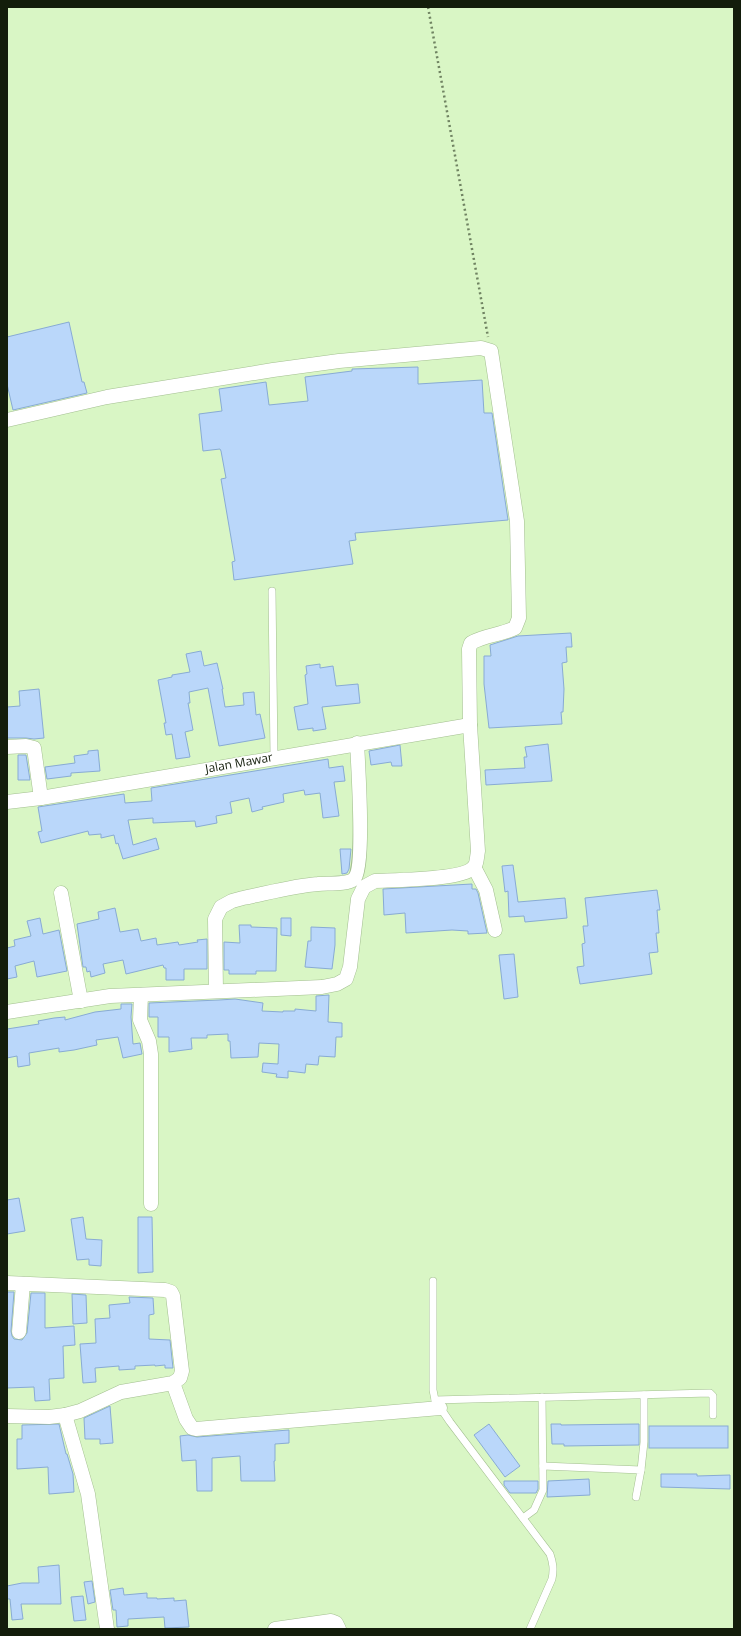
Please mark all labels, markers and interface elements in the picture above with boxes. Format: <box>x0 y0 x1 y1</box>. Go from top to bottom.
street label: Jalan Mawar <box>203 748 274 777</box>

